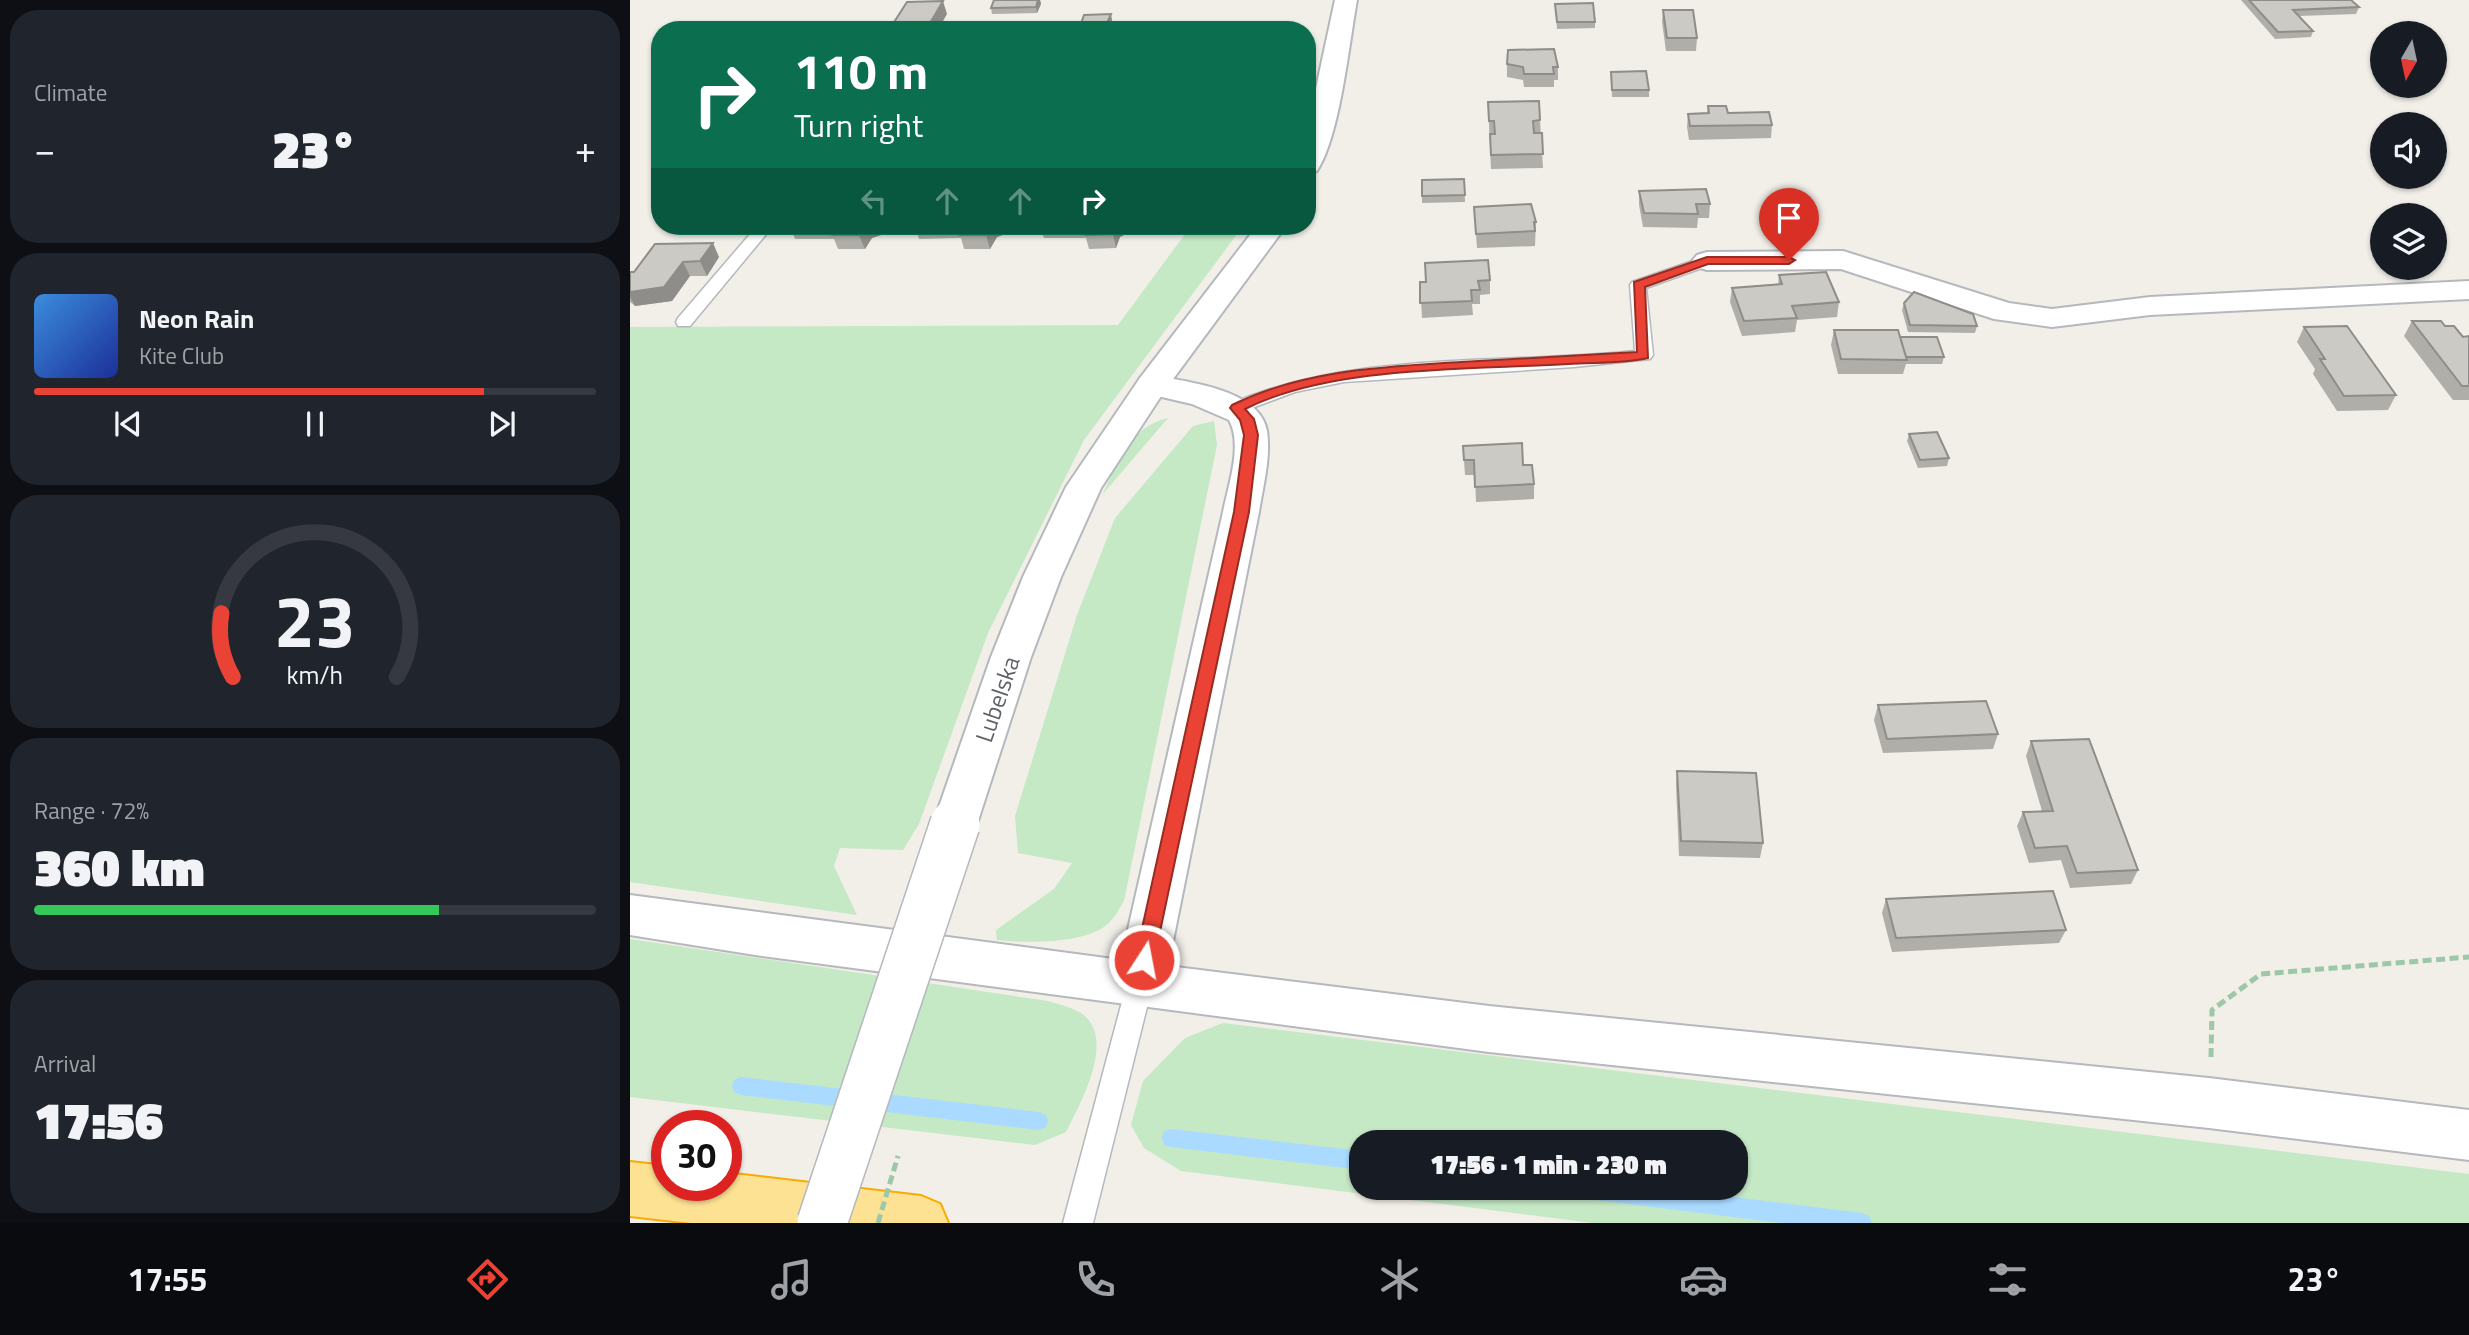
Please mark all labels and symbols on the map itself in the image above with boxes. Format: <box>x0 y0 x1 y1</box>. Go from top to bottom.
north arrow <box>2370 21 2446 98</box>
pin <box>1759 188 1819 260</box>
street label: Lubelska <box>965 651 1029 747</box>
position arrow <box>1107 923 1181 997</box>
speed limit sign: 30 <box>651 1110 742 1201</box>

